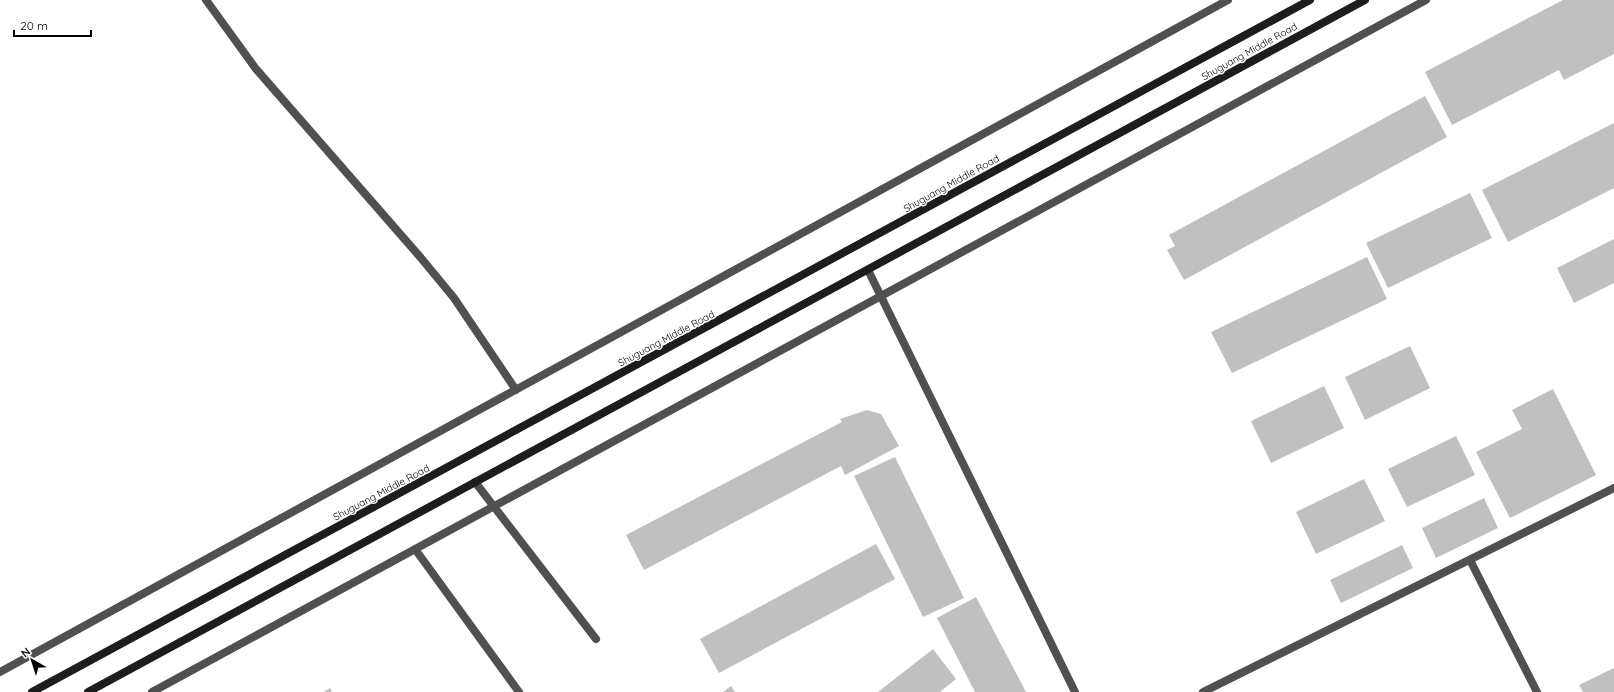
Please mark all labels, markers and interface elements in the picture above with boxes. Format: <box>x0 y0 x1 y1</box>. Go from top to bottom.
scale bar <box>14 12 91 38</box>
text: 20 m <box>20 18 48 33</box>
street label: Shuguang Middle Road <box>1199 20 1299 83</box>
street label: Shuguang Middle Road <box>901 152 1001 215</box>
street label: Shuguang Middle Road <box>616 307 717 369</box>
street label: Shuguang Middle Road <box>331 461 432 523</box>
north arrow <box>12 640 52 680</box>
text: N <box>18 644 33 660</box>

